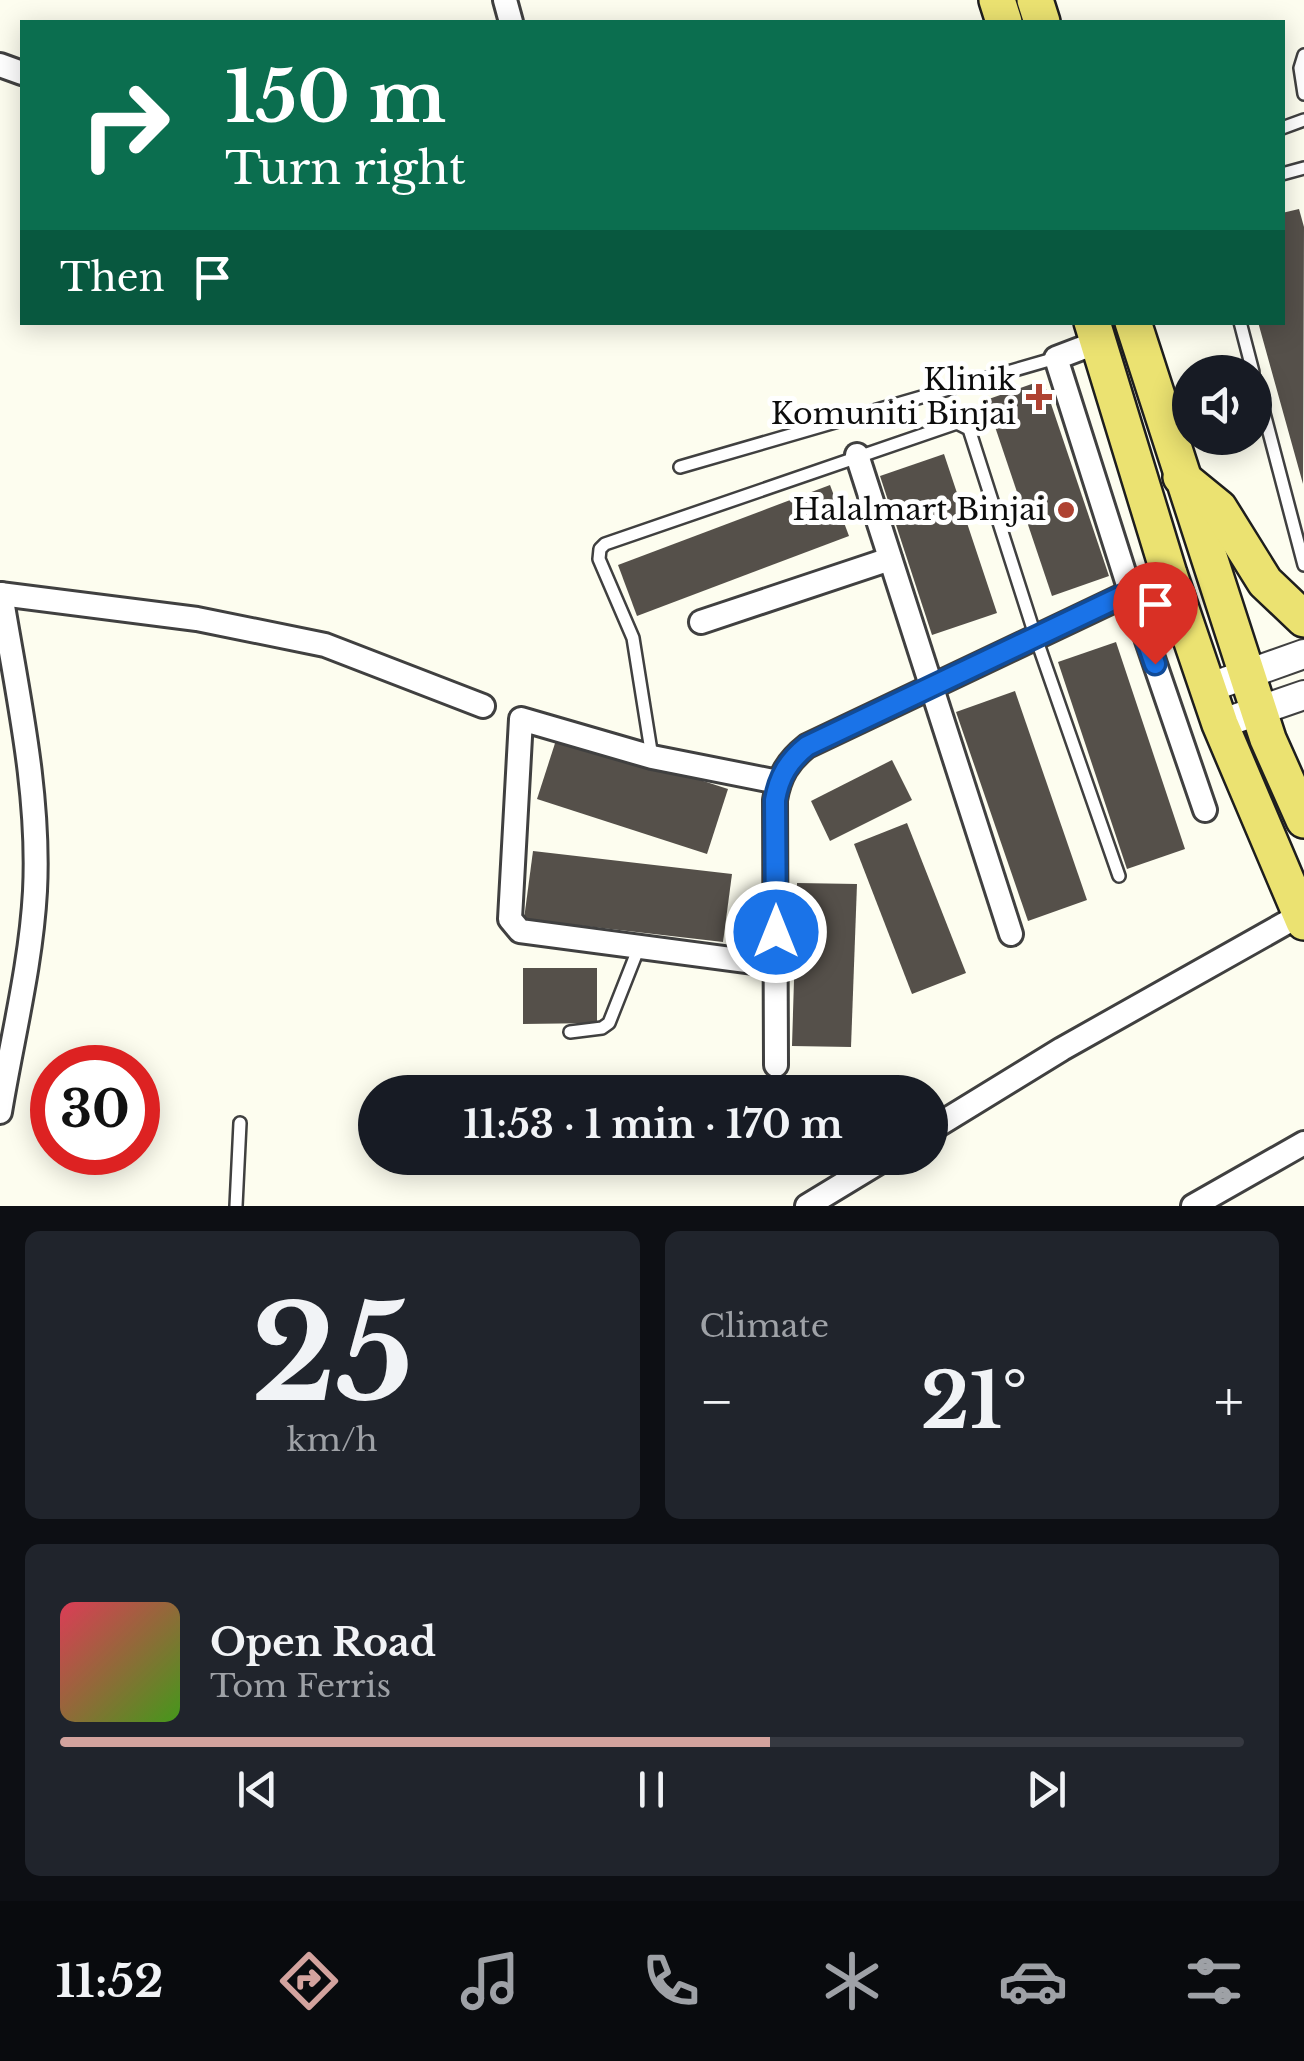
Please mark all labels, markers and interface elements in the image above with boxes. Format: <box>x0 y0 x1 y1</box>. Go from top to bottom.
text: 150 m <box>225 54 446 141</box>
icon: right <box>60 60 190 190</box>
text: Turn right <box>225 140 466 196</box>
icon: arrive <box>185 250 240 305</box>
text: Then <box>60 254 165 301</box>
map controls <box>1172 355 1272 455</box>
button: sound <box>1172 355 1272 455</box>
place label: Klinik Komuniti Binjai <box>771 361 1017 432</box>
marker: Klinik Komuniti Binjai <box>1026 384 1052 410</box>
place label: Halalmart Binjai <box>793 491 1046 528</box>
marker: Halalmart Binjai <box>1055 499 1077 521</box>
pin <box>1113 562 1198 665</box>
icon: arrive <box>1128 577 1183 632</box>
position arrow <box>724 880 828 984</box>
speed limit sign: 30 <box>30 1045 160 1175</box>
text: 11:53 · 1 min · 170 m <box>463 1101 843 1148</box>
text: 25 <box>251 1274 413 1435</box>
text: Climate <box>700 1306 829 1346</box>
text: 21° <box>921 1355 1027 1448</box>
text: − <box>700 1368 734 1436</box>
text: + <box>1214 1368 1244 1436</box>
text: km/h <box>287 1420 378 1460</box>
text: Open Road <box>210 1619 436 1666</box>
text: Tom Ferris <box>210 1666 391 1706</box>
icon: previous <box>230 1762 285 1817</box>
icon: pause <box>624 1762 679 1817</box>
icon: next <box>1019 1762 1074 1817</box>
icon: directions <box>274 1946 344 2016</box>
icon: music <box>455 1946 525 2016</box>
icon: phone <box>636 1946 706 2016</box>
icon: climate <box>817 1946 887 2016</box>
icon: car <box>998 1946 1068 2016</box>
icon: filters <box>1179 1946 1249 2016</box>
text: 11:52 <box>55 1953 164 2009</box>

